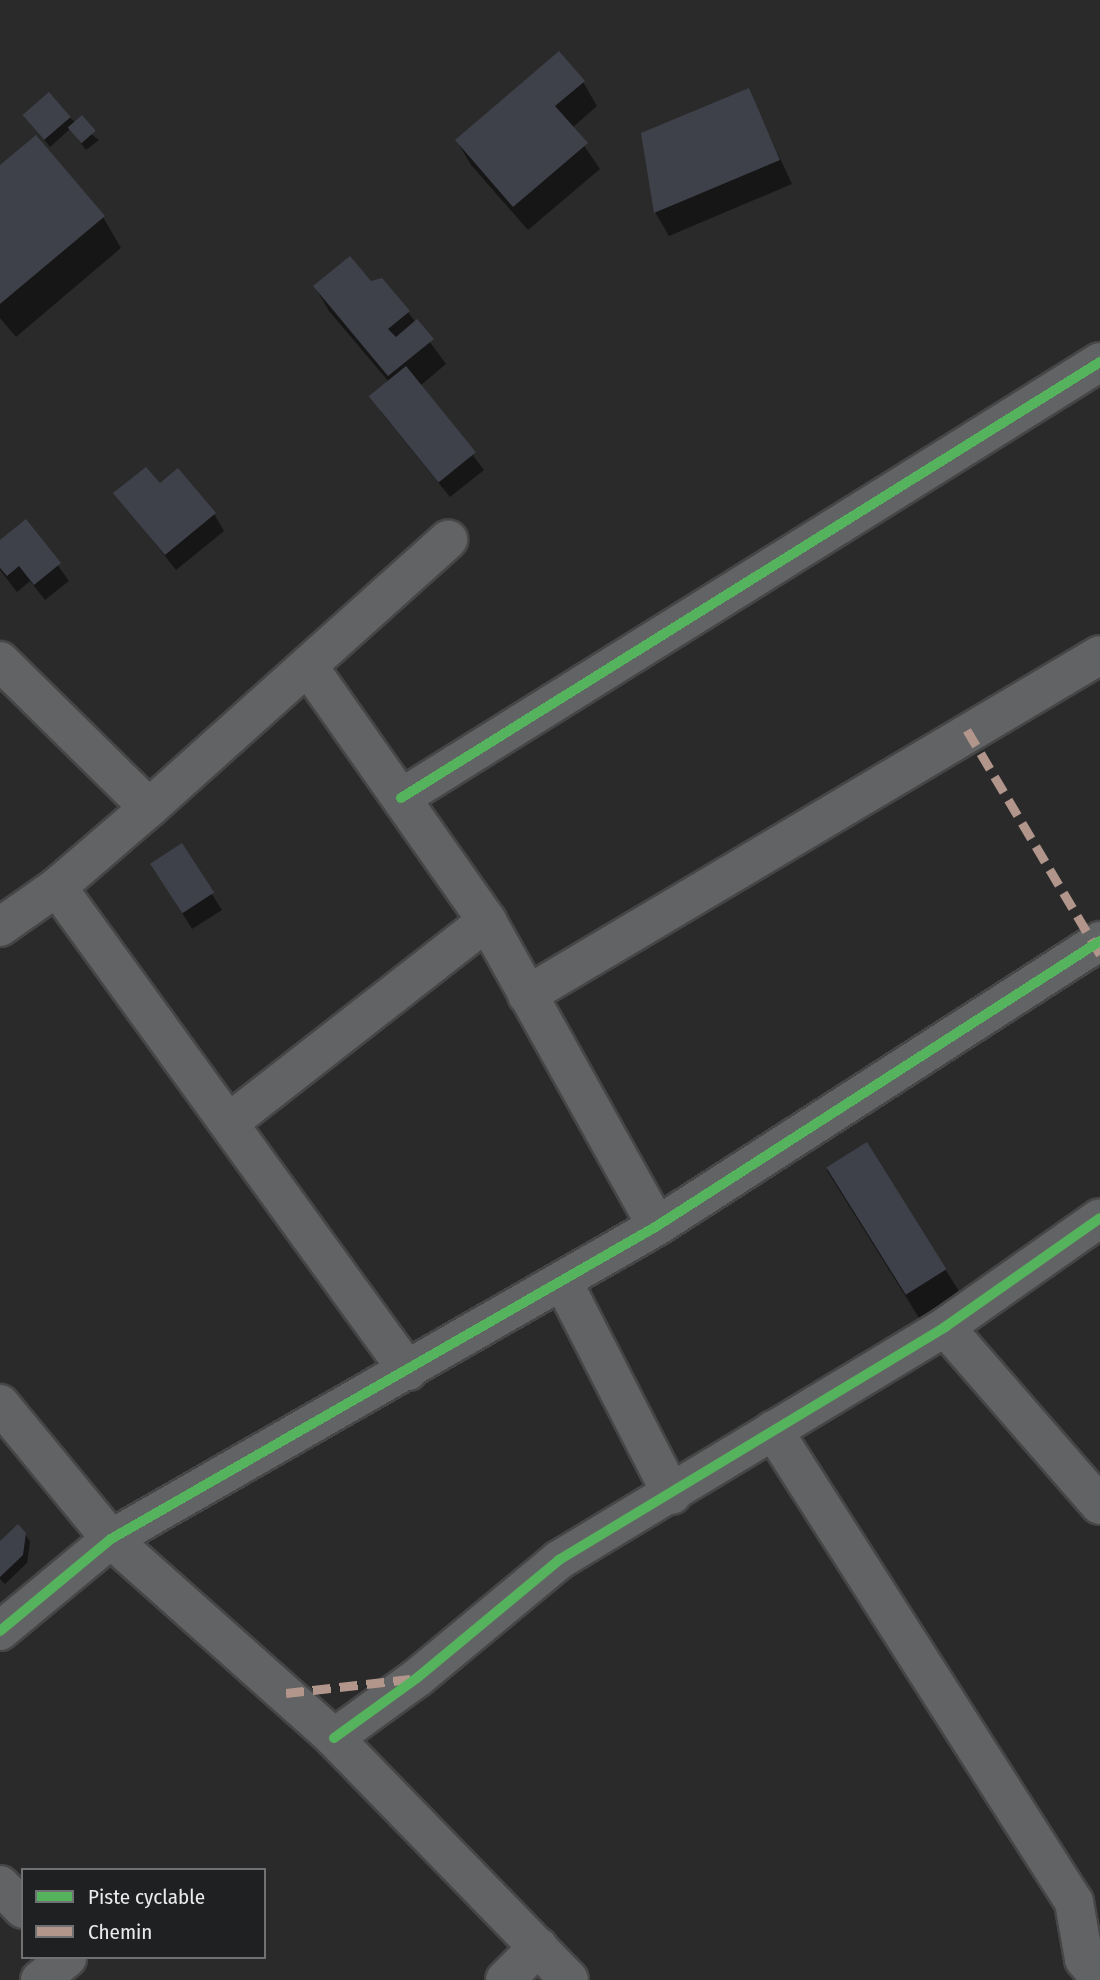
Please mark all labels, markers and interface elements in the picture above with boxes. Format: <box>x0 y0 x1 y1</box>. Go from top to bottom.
legend <box>21 1868 266 1959</box>
text: Piste cyclable <box>88 1884 205 1910</box>
text: Chemin <box>88 1919 152 1945</box>

